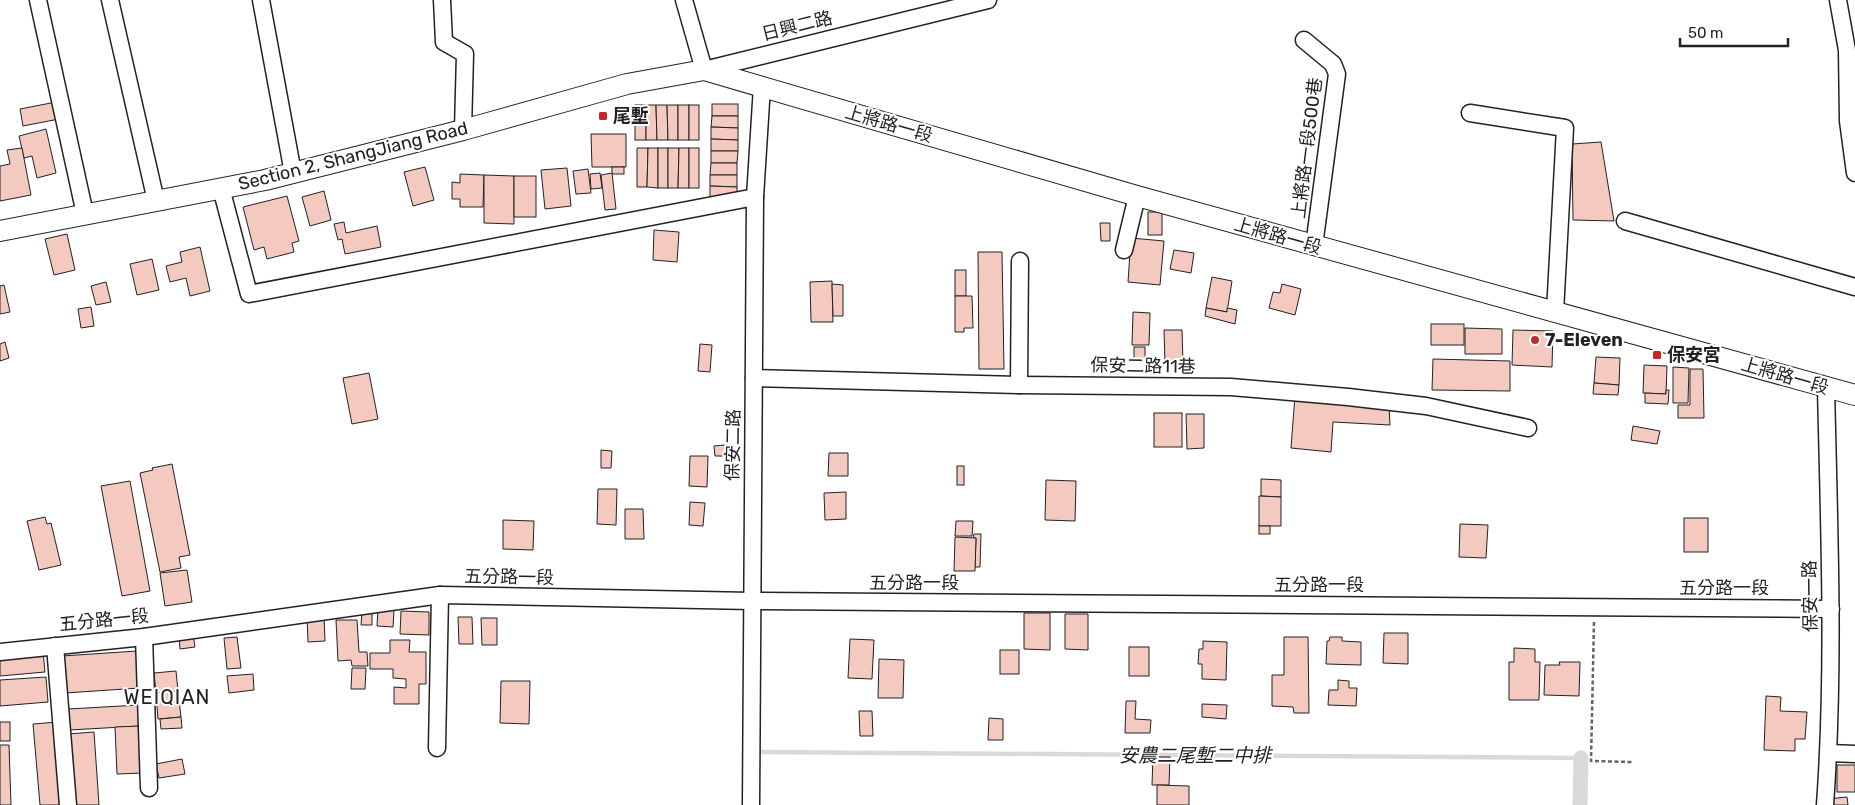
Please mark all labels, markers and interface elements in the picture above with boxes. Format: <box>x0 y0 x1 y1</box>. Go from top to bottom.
street label: 日興二路 <box>759 7 835 45</box>
scale bar <box>1680 15 1788 47</box>
text: 50 m <box>1688 24 1723 42</box>
street label: 上將路一段500巷 <box>1287 76 1327 220</box>
street label: 上將路一段 <box>843 101 935 147</box>
place label: 尾塹 <box>613 105 649 127</box>
marker: 尾塹 <box>597 110 609 122</box>
street label: Section 2, ShangJiang Road <box>236 117 470 195</box>
street label: 上將路一段 <box>1232 213 1324 259</box>
place label: 7-Eleven <box>1545 329 1623 351</box>
marker: 7-Eleven <box>1529 334 1541 346</box>
place label: 保安宮 <box>1667 344 1721 366</box>
marker: 保安宮 <box>1651 349 1663 361</box>
street label: 上將路一段 <box>1739 353 1831 399</box>
street label: 保安二路11巷 <box>1090 354 1196 378</box>
street label: 保安二路 <box>721 409 745 481</box>
street label: 保安一路 <box>1798 560 1822 632</box>
street label: 五分路一段 <box>464 565 554 589</box>
street label: 五分路一段 <box>869 572 959 594</box>
street label: 五分路一段 <box>1274 574 1364 596</box>
street label: 五分路一段 <box>1679 577 1769 599</box>
street label: 五分路一段 <box>58 604 150 636</box>
district label: WEIQIAN <box>124 685 210 709</box>
water label: 安農二尾塹二中排 <box>1119 744 1274 767</box>

